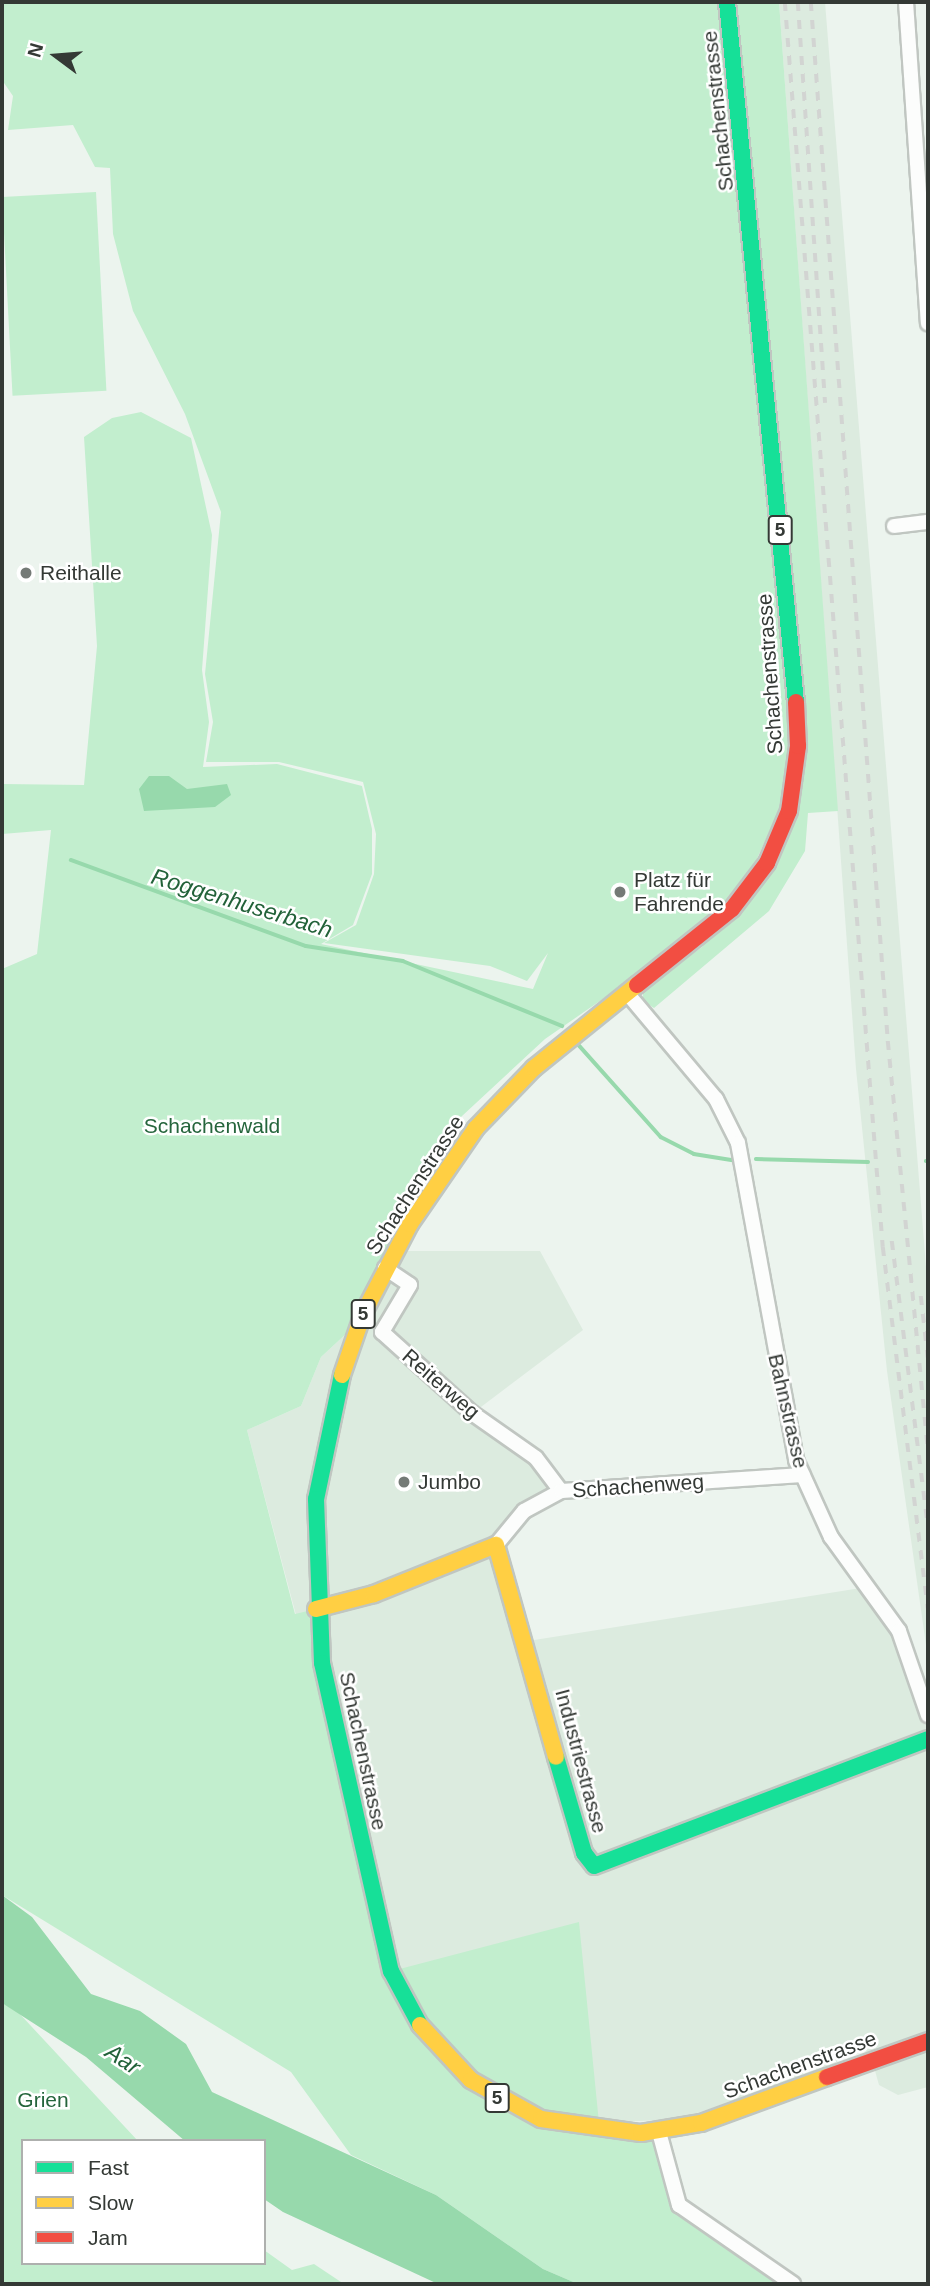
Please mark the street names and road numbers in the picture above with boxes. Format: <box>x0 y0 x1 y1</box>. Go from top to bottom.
street label: Schachenstrasse <box>697 30 739 192</box>
road number: 5 <box>766 514 794 545</box>
street label: Schachenstrasse <box>752 593 788 755</box>
street label: Schachenstrasse <box>361 1111 469 1259</box>
road number: 5 <box>349 1298 377 1330</box>
street label: Reiterweg <box>397 1343 485 1425</box>
street label: Bahnstrasse <box>763 1351 813 1471</box>
street label: Schachenweg <box>571 1469 705 1503</box>
street label: Schachenstrasse <box>334 1670 392 1832</box>
street label: Industriestrasse <box>550 1686 612 1836</box>
street label: Schachenstrasse <box>720 2026 880 2104</box>
road number: 5 <box>483 2082 511 2114</box>

